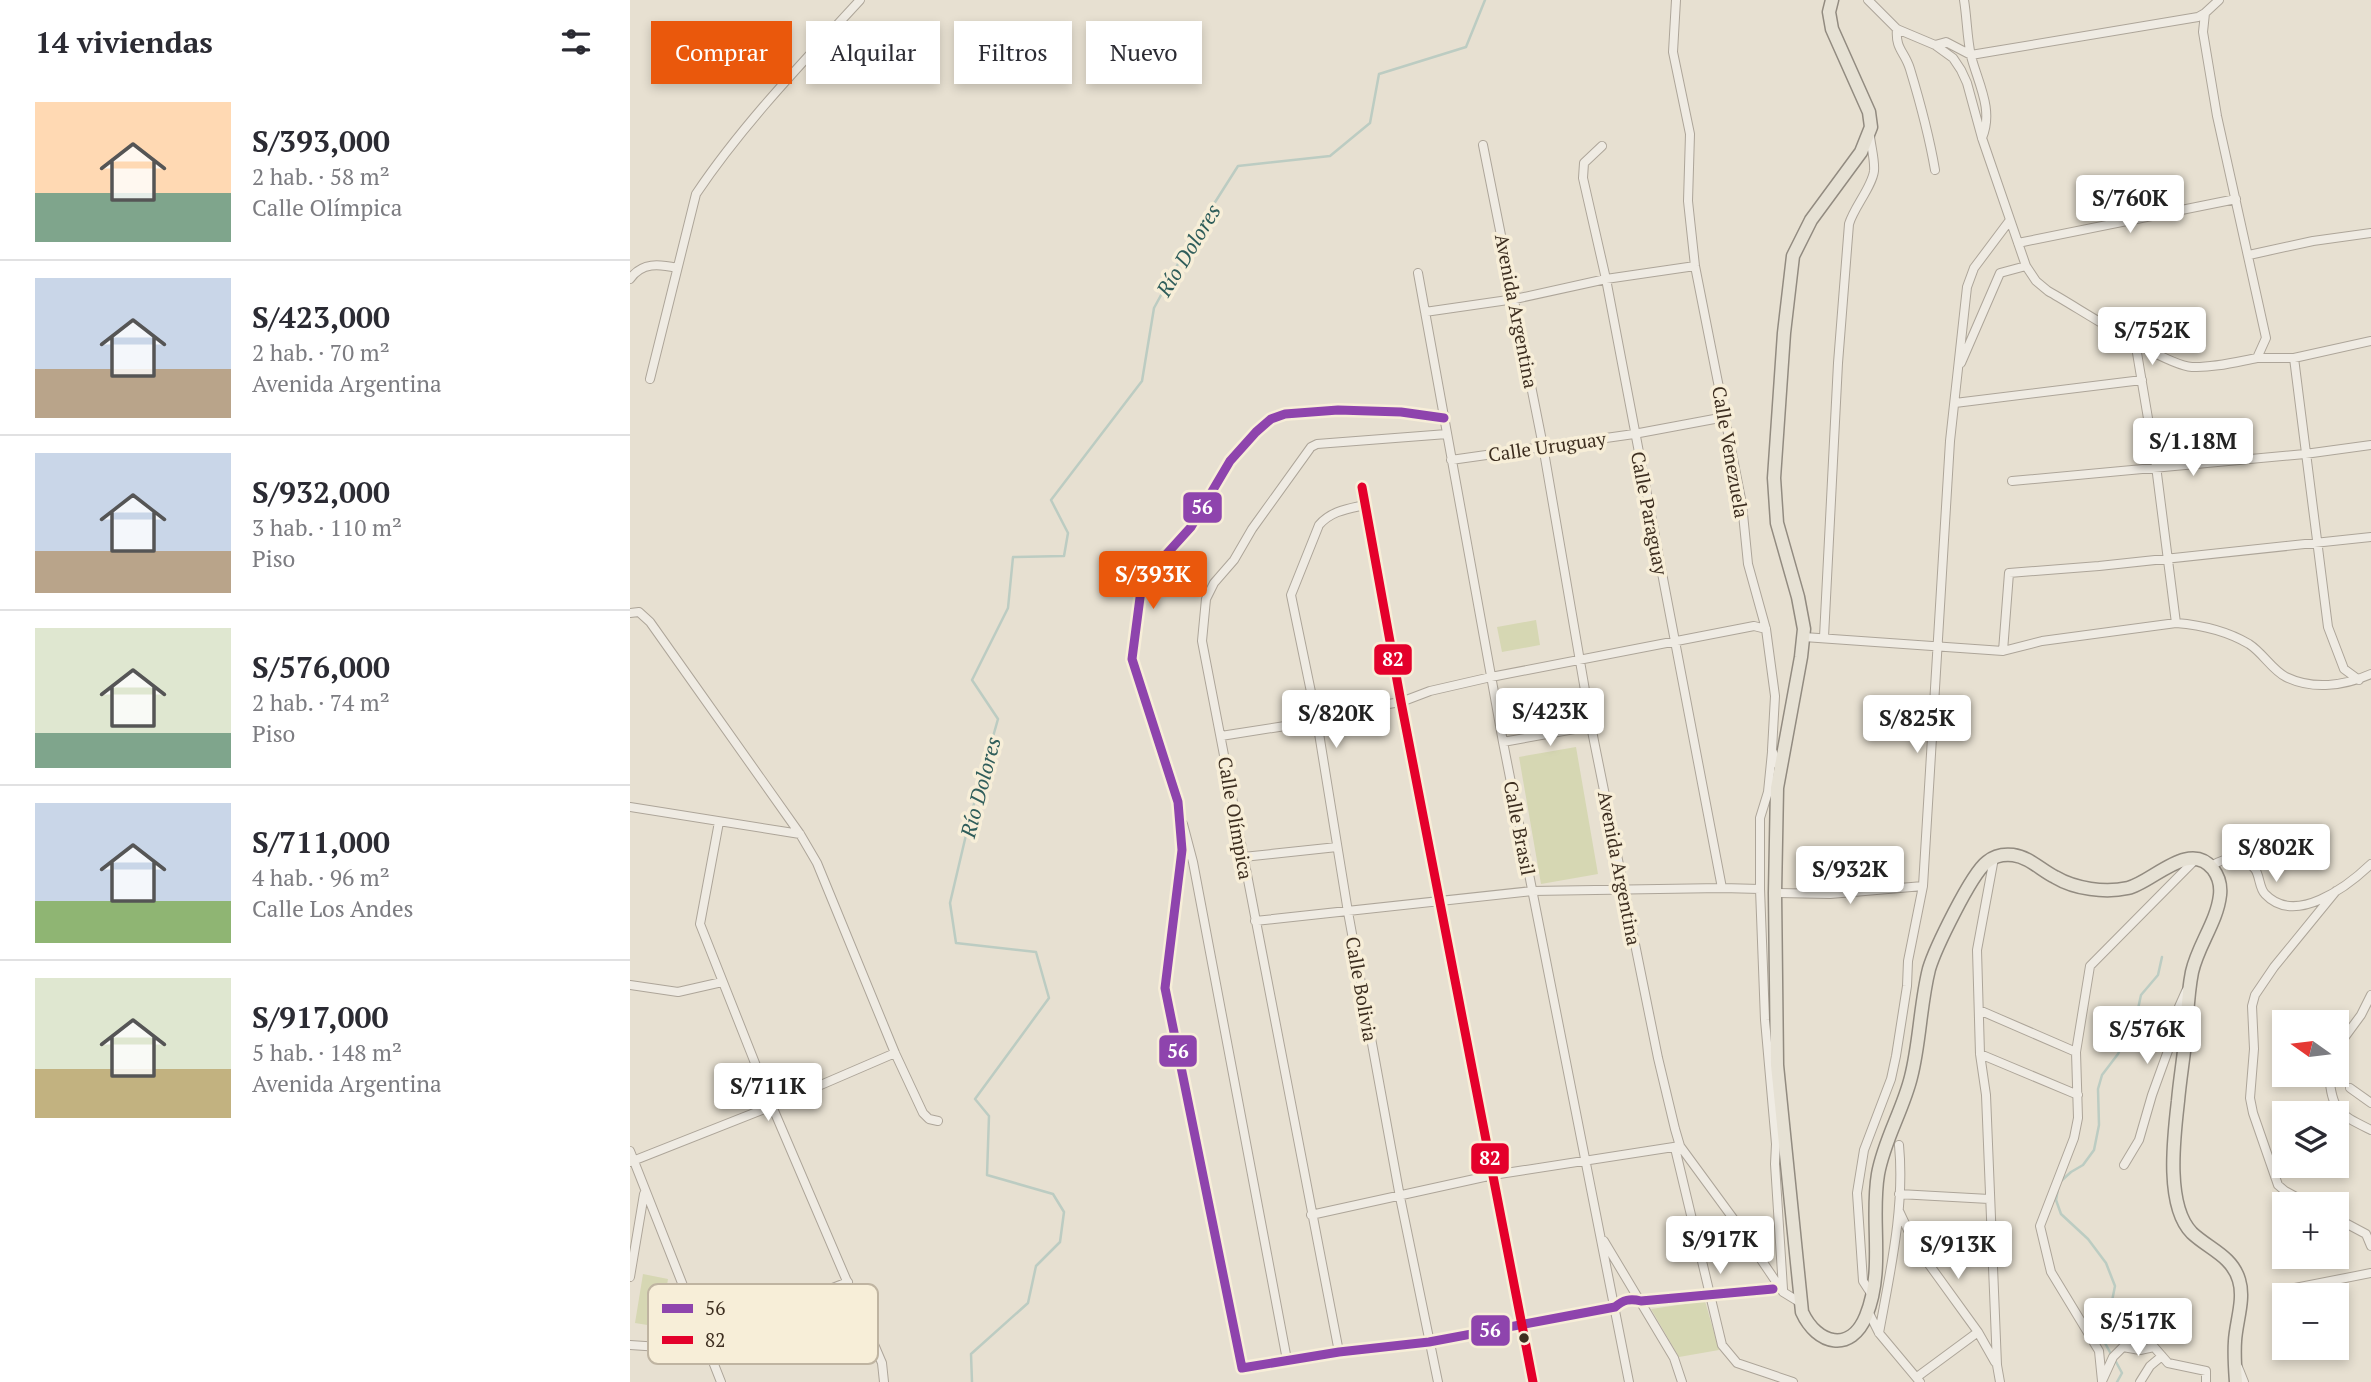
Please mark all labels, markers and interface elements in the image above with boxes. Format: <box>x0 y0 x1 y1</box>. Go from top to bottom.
chip: Comprar <box>651 21 792 84</box>
chip: Alquilar <box>806 21 940 84</box>
chip: Filtros <box>954 21 1072 84</box>
chip: Nuevo <box>1086 21 1202 84</box>
text: 14 viviendas <box>35 22 213 62</box>
icon: filters <box>557 23 595 61</box>
text: S/393,000 <box>252 121 390 161</box>
icon: home <box>91 130 175 214</box>
text: 2 hab. · 58 m² <box>252 161 390 192</box>
pin: S/760K <box>2073 176 2187 235</box>
text: S/760K <box>2092 182 2168 213</box>
text: Calle Olímpica <box>252 192 402 223</box>
water label: Río Dolores <box>1149 198 1227 302</box>
street label: Avenida Argentina <box>1490 232 1544 391</box>
text: S/423,000 <box>252 297 390 337</box>
icon: home <box>91 306 175 390</box>
pin: S/752K <box>2095 308 2209 367</box>
text: S/752K <box>2114 314 2190 345</box>
text: 2 hab. · 70 m² <box>252 337 390 368</box>
text: Avenida Argentina <box>252 368 442 399</box>
street label: Calle Venezuela <box>1707 384 1755 520</box>
pin: S/1.18M <box>2128 419 2258 478</box>
street label: Calle Uruguay <box>1487 425 1608 467</box>
text: S/1.18M <box>2149 425 2237 456</box>
street label: Calle Paraguay <box>1626 449 1674 577</box>
text: S/932,000 <box>252 472 390 512</box>
icon: home <box>91 481 175 565</box>
line badge: 56 <box>1182 491 1223 524</box>
text: 56 <box>1191 494 1213 519</box>
text: 3 hab. · 110 m² <box>252 512 402 543</box>
text: Piso <box>252 543 295 574</box>
pin: S/393K <box>1096 552 1210 611</box>
text: S/393K <box>1115 558 1191 589</box>
line badge: 82 <box>1373 643 1413 676</box>
text: 82 <box>1382 646 1404 671</box>
text: S/576,000 <box>252 647 390 687</box>
icon: home <box>91 656 175 740</box>
text: 2 hab. · 74 m² <box>252 687 390 718</box>
pin: S/423K <box>1493 688 1607 748</box>
pin: S/820K <box>1279 690 1393 750</box>
text: S/423K <box>1512 695 1588 726</box>
pin: S/825K <box>1860 696 1974 755</box>
text: S/820K <box>1298 697 1374 728</box>
text: S/825K <box>1879 702 1955 733</box>
text: Piso <box>252 718 295 749</box>
water label: Río Dolores <box>953 733 1007 841</box>
street label: Calle Olímpica <box>1213 755 1259 882</box>
street label: Calle Brasil <box>1499 779 1541 877</box>
street label: Avenida Argentina <box>1593 789 1647 948</box>
text: S/711,000 <box>252 822 390 862</box>
pin: S/802K <box>2219 824 2333 884</box>
icon: home <box>91 831 175 915</box>
text: S/802K <box>2238 831 2314 862</box>
pin: S/932K <box>1793 846 1907 906</box>
text: S/932K <box>1812 853 1888 884</box>
text: 4 hab. · 96 m² <box>252 862 390 893</box>
text: Calle Los Andes <box>252 893 414 924</box>
street label: Calle Bolivia <box>1340 935 1384 1044</box>
text: S/917,000 <box>252 997 388 1037</box>
icon: home <box>91 1006 175 1090</box>
pin: S/576K <box>2090 1006 2204 1066</box>
north arrow <box>2272 1010 2348 1087</box>
map controls <box>2272 1010 2349 1360</box>
text: S/576K <box>2109 1013 2185 1044</box>
line badge: 56 <box>1158 1034 1198 1068</box>
text: 5 hab. · 148 m² <box>252 1037 402 1068</box>
text: 56 <box>1167 1038 1189 1063</box>
pin: S/711K <box>711 1064 825 1123</box>
text: Avenida Argentina <box>252 1068 442 1099</box>
text: S/711K <box>730 1070 806 1101</box>
button: layers <box>2272 1101 2349 1178</box>
line badge: 82 <box>1470 1142 1510 1175</box>
text: 82 <box>1479 1145 1501 1170</box>
button: + <box>2272 1192 2349 1269</box>
pin: S/917K <box>1663 1216 1777 1276</box>
pin: S/913K <box>1901 1222 2015 1281</box>
text: S/917K <box>1682 1223 1758 1254</box>
text: S/913K <box>1920 1228 1996 1259</box>
button: − <box>2272 1283 2349 1360</box>
legend <box>648 1284 878 1364</box>
text: 56 <box>705 1295 725 1320</box>
pin: S/517K <box>2081 1298 2195 1358</box>
text: S/517K <box>2100 1305 2176 1336</box>
line badge: 56 <box>1470 1314 1511 1347</box>
text: 56 <box>1479 1317 1501 1342</box>
text: 82 <box>705 1327 725 1352</box>
unlabelled marker <box>1517 1331 1531 1345</box>

